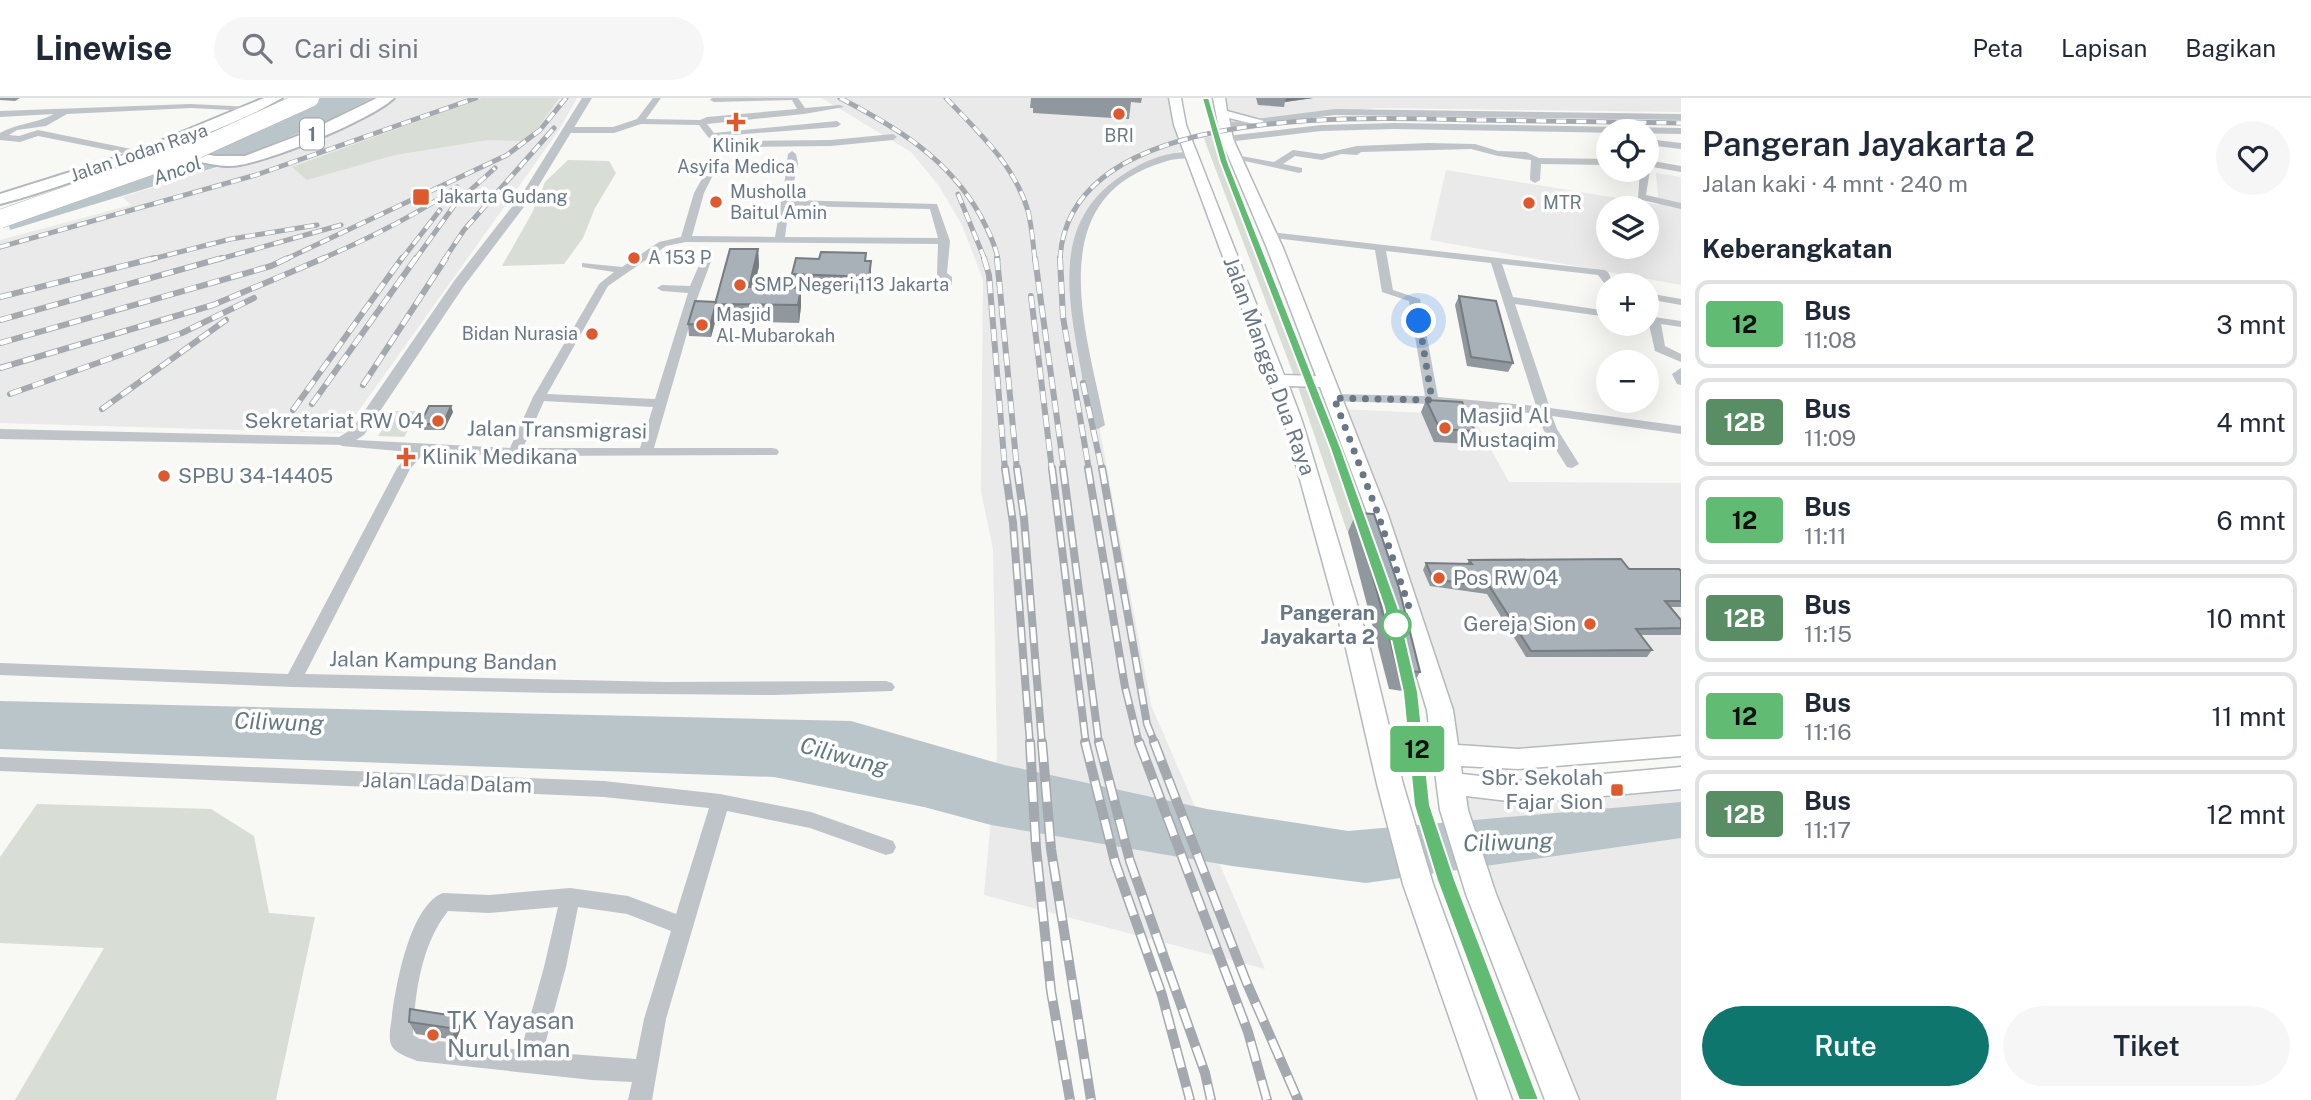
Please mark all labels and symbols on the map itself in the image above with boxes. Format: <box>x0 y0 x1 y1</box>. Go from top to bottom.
marker: BRI <box>1111 106 1127 122</box>
marker: Klinik Asyifa Medica <box>726 112 746 132</box>
road number: 1 <box>300 118 324 150</box>
street label: Jalan Lodan Raya <box>67 119 210 186</box>
place label: BRI <box>1104 125 1134 146</box>
place label: Klinik Asyifa Medica <box>677 135 795 177</box>
water label: Ancol <box>150 151 204 189</box>
place label: Musholla Baitul Amin <box>730 181 827 223</box>
place label: Jakarta Gudang <box>437 186 568 207</box>
marker: Jakarta Gudang <box>411 187 431 207</box>
place label: MTR <box>1543 192 1582 213</box>
marker: Musholla Baitul Amin <box>708 194 724 210</box>
marker: MTR <box>1521 195 1537 211</box>
place label: A 153 P <box>648 247 711 268</box>
marker: A 153 P <box>626 250 642 266</box>
street label: Jalan Mangga Dua Raya <box>1218 253 1321 479</box>
place label: SMP Negeri 113 Jakarta <box>754 274 949 295</box>
marker: SMP Negeri 113 Jakarta <box>732 277 748 293</box>
your location <box>1401 303 1436 338</box>
place label: Masjid Al-Mubarokah <box>716 304 835 346</box>
marker: Masjid Al-Mubarokah <box>694 317 710 333</box>
place label: Bidan Nurasia <box>462 323 578 344</box>
marker: Bidan Nurasia <box>584 326 600 342</box>
place label: Masjid Al Mustaqim <box>1459 403 1556 452</box>
place label: Sekretariat RW 04 <box>244 408 424 433</box>
marker: Sekretariat RW 04 <box>430 413 446 429</box>
street label: Jalan Transmigrasi <box>467 415 647 444</box>
marker: Masjid Al Mustaqim <box>1437 420 1453 436</box>
place label: Klinik Medikana <box>422 444 577 469</box>
marker: Klinik Medikana <box>396 447 416 467</box>
place label: SPBU 34-14405 <box>178 463 333 488</box>
marker: SPBU 34-14405 <box>156 468 172 484</box>
place label: Pos RW 04 <box>1453 565 1558 590</box>
marker: Pos RW 04 <box>1431 570 1447 586</box>
place label: Pangeran Jayakarta 2 <box>1261 600 1375 649</box>
marker: Pangeran Jayakarta 2 <box>1381 610 1411 640</box>
place label: Gereja Sion <box>1463 611 1576 636</box>
marker: Gereja Sion <box>1582 616 1598 632</box>
street label: Jalan Kampung Bandan <box>329 646 557 675</box>
water label: Ciliwung <box>234 706 325 737</box>
line badge: 12 <box>1386 726 1448 772</box>
water label: Ciliwung <box>797 731 891 780</box>
place label: Sbr. Sekolah Fajar Sion <box>1481 765 1603 814</box>
street label: Jalan Lada Dalam <box>362 767 532 798</box>
marker: Sbr. Sekolah Fajar Sion <box>1609 782 1625 798</box>
water label: Ciliwung <box>1462 826 1554 857</box>
place label: TK Yayasan Nurul Iman <box>447 1006 574 1062</box>
marker: TK Yayasan Nurul Iman <box>425 1027 441 1043</box>

